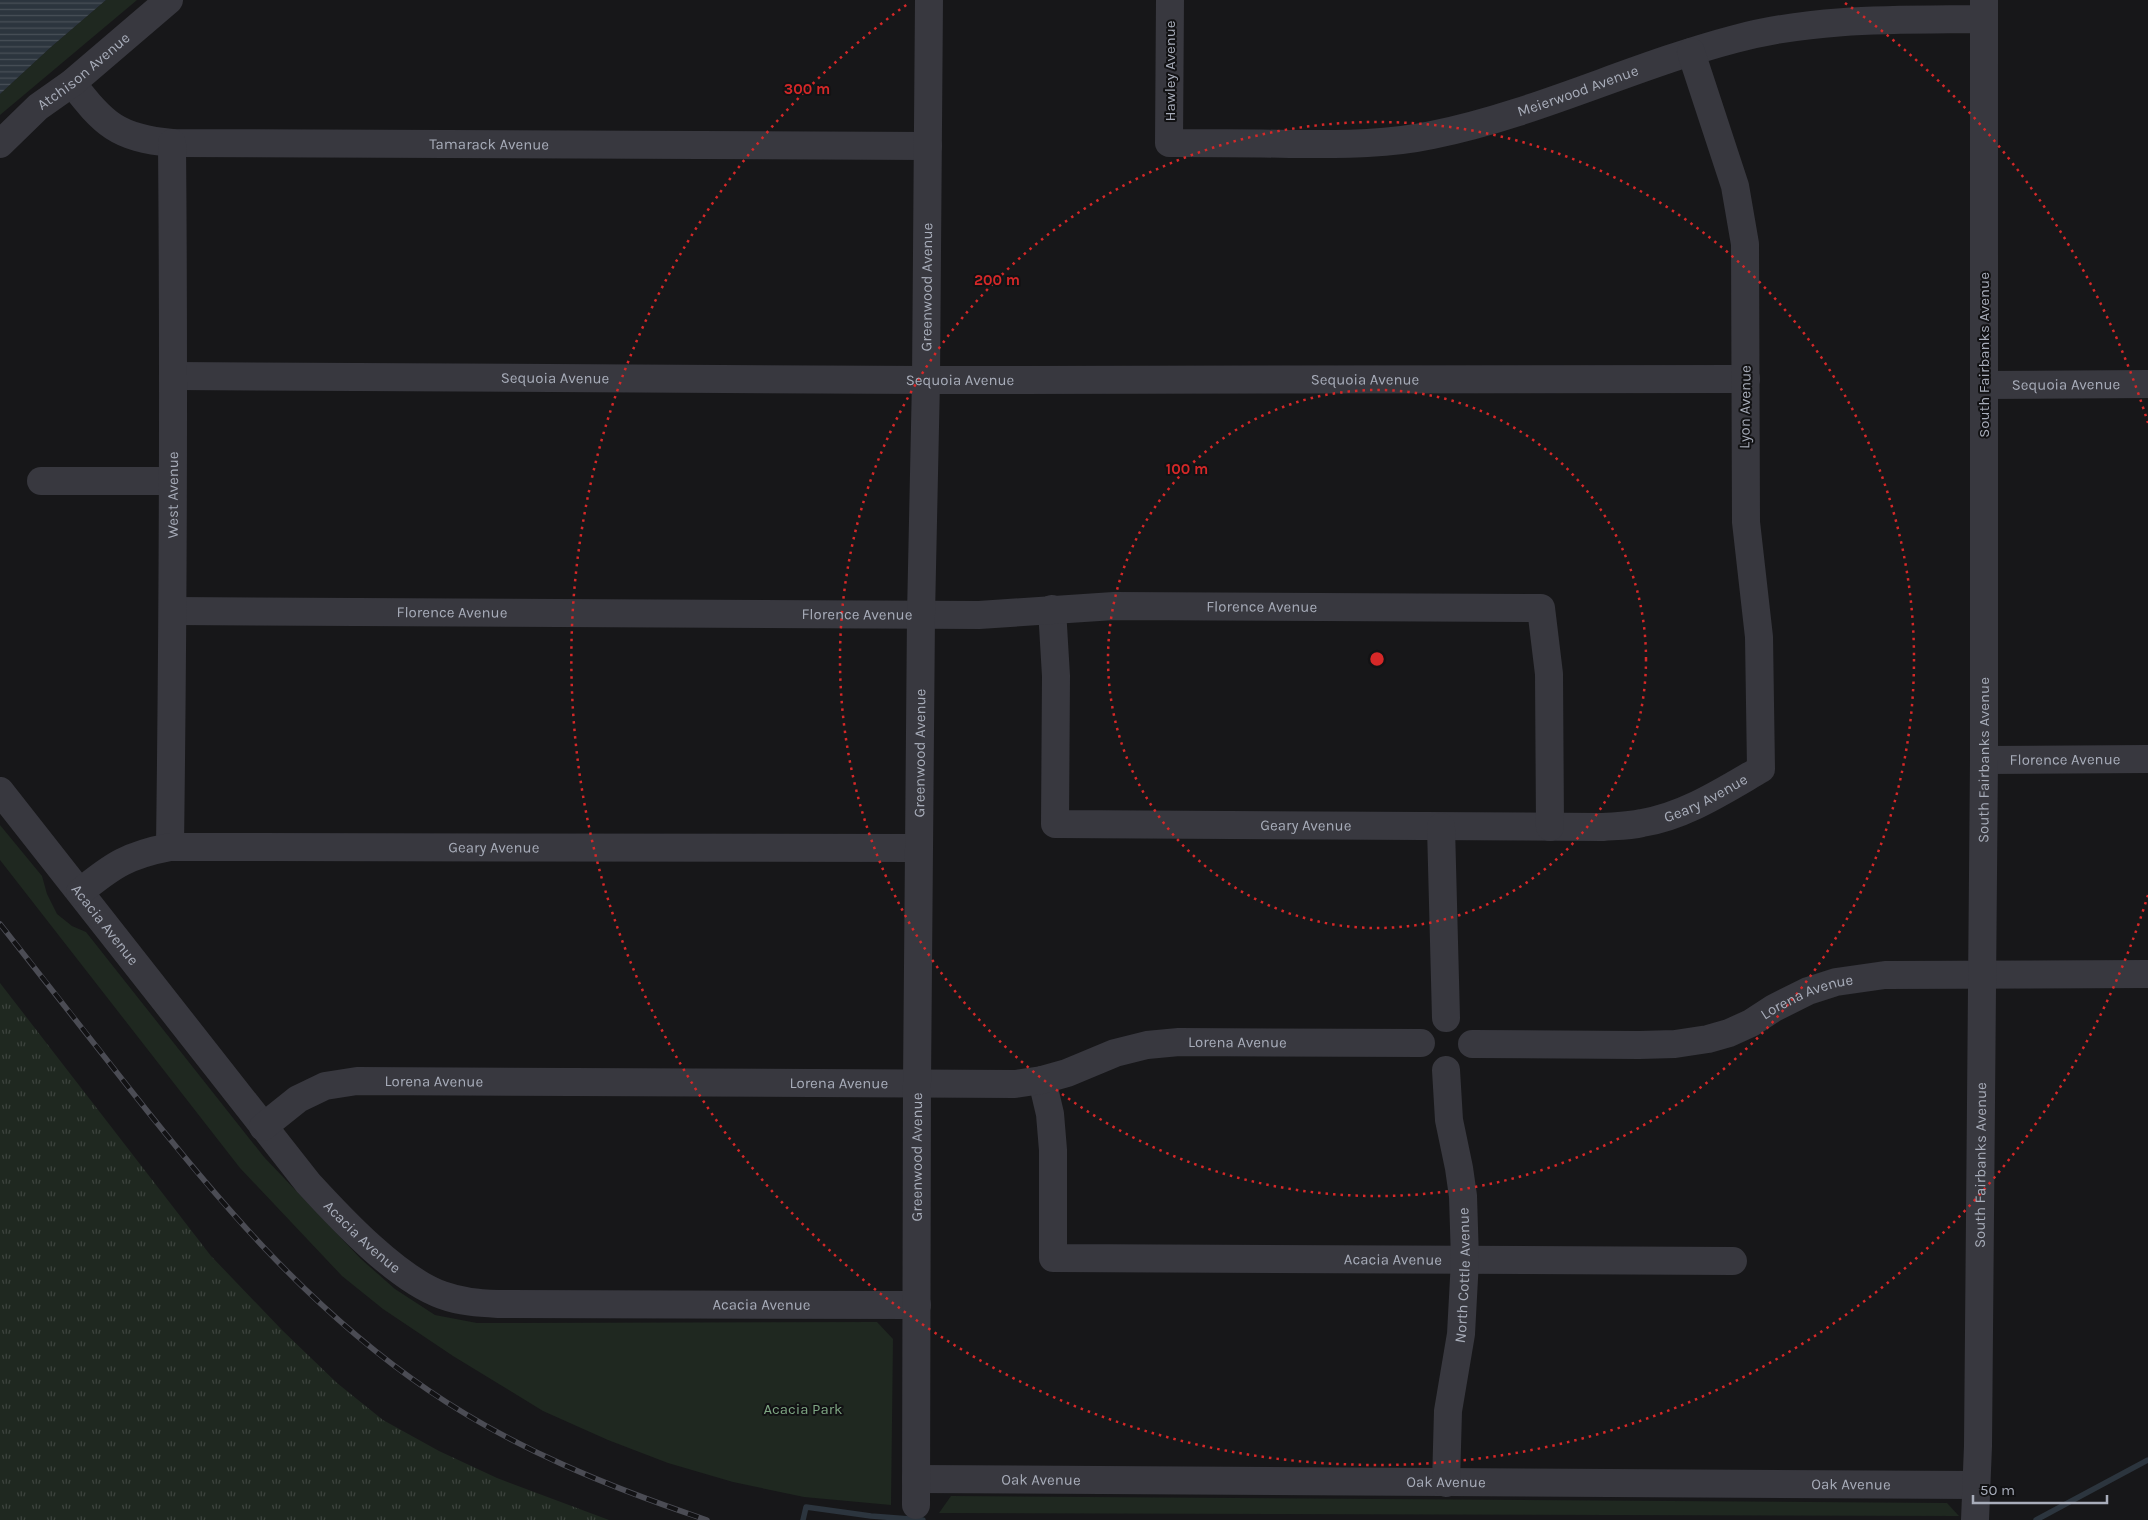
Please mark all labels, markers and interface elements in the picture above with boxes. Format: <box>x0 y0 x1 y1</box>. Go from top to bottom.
street label: Hawley Avenue <box>1161 21 1179 121</box>
street label: Atchison Avenue <box>34 29 133 114</box>
street label: Meierwood Avenue <box>1515 61 1641 121</box>
text: 300 m <box>784 80 830 98</box>
street label: Tamarack Avenue <box>429 135 549 153</box>
street label: Greenwood Avenue <box>917 223 936 352</box>
text: 200 m <box>974 271 1020 289</box>
street label: South Fairbanks Avenue <box>1975 272 1993 438</box>
street label: Lyon Avenue <box>1735 365 1755 449</box>
street label: Sequoia Avenue <box>501 369 609 387</box>
street label: Sequoia Avenue <box>1311 370 1419 389</box>
street label: Sequoia Avenue <box>906 371 1014 389</box>
street label: Sequoia Avenue <box>2012 375 2120 394</box>
street label: West Avenue <box>164 451 182 539</box>
text: 100 m <box>1166 460 1208 478</box>
street label: Florence Avenue <box>1206 597 1317 616</box>
street label: Florence Avenue <box>396 603 507 622</box>
street label: Florence Avenue <box>801 605 912 624</box>
centre of rings <box>1368 650 1386 668</box>
street label: South Fairbanks Avenue <box>1974 677 1993 843</box>
street label: Greenwood Avenue <box>910 689 929 817</box>
street label: Florence Avenue <box>2009 750 2121 769</box>
street label: Geary Avenue <box>1662 770 1751 826</box>
street label: Geary Avenue <box>1260 816 1351 835</box>
street label: Geary Avenue <box>448 838 539 856</box>
street label: Acacia Avenue <box>68 881 142 969</box>
street label: Lorena Avenue <box>1757 971 1854 1023</box>
street label: Lorena Avenue <box>1188 1033 1287 1051</box>
street label: Lorena Avenue <box>384 1072 483 1091</box>
street label: Lorena Avenue <box>789 1074 888 1092</box>
street label: South Fairbanks Avenue <box>1971 1082 1990 1248</box>
street label: Greenwood Avenue <box>908 1093 926 1221</box>
street label: Acacia Avenue <box>320 1197 404 1277</box>
street label: North Cottle Avenue <box>1451 1207 1474 1344</box>
street label: Acacia Avenue <box>1344 1250 1442 1269</box>
street label: Acacia Avenue <box>712 1296 811 1314</box>
park label: Acacia Park <box>763 1400 843 1418</box>
street label: Oak Avenue <box>1001 1470 1081 1489</box>
scale bar <box>1973 1472 2107 1504</box>
street label: Oak Avenue <box>1406 1473 1486 1491</box>
street label: Oak Avenue <box>1811 1475 1891 1494</box>
text: 50 m <box>1980 1481 2015 1499</box>

